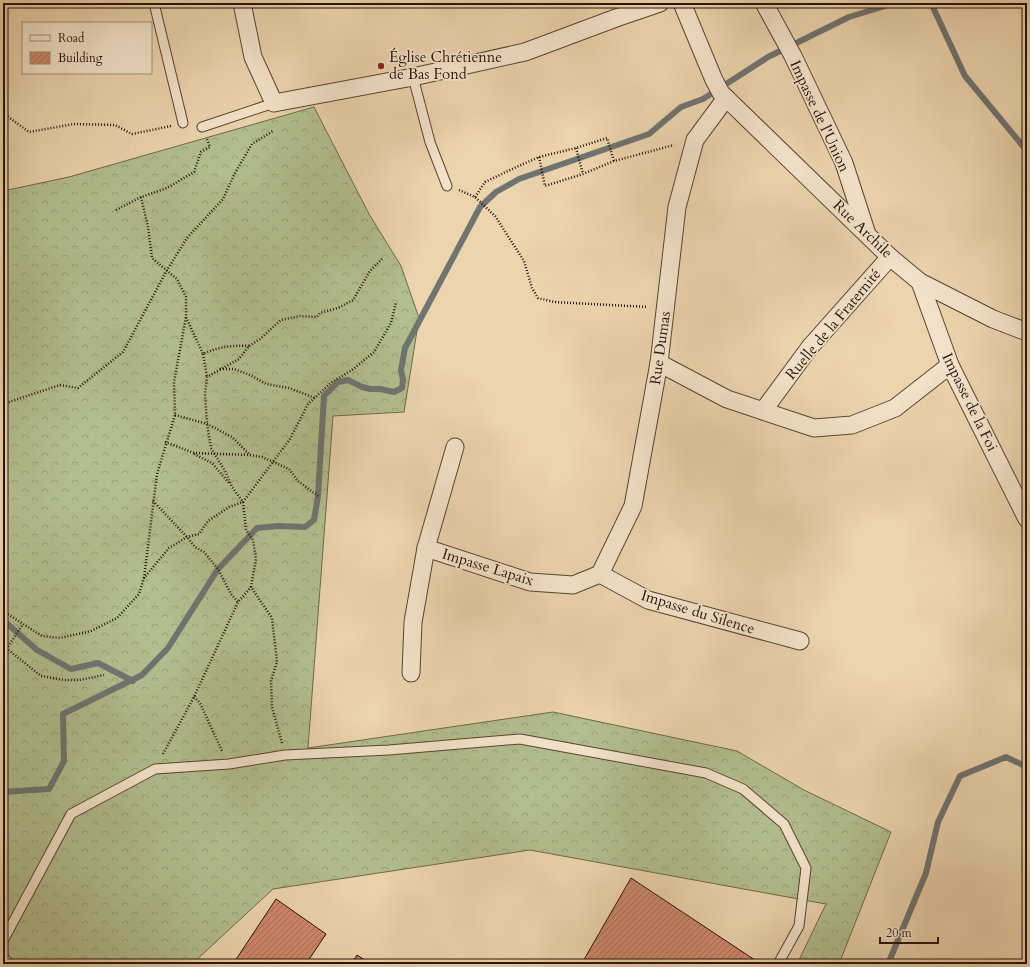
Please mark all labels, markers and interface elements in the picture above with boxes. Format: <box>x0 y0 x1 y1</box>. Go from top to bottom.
legend <box>22 22 152 74</box>
text: Road <box>58 30 85 46</box>
place label: Église Chrétienne de Bas Fond <box>389 47 502 84</box>
text: Building <box>58 50 103 66</box>
street label: Impasse de l'Union <box>785 57 855 175</box>
marker: Église Chrétienne de Bas Fond <box>376 61 386 71</box>
street label: Rue Archile <box>829 196 897 263</box>
street label: Ruelle de la Fraternité <box>781 264 885 384</box>
street label: Rue Dumas <box>645 310 675 386</box>
street label: Impasse de la Foi <box>938 349 1002 455</box>
street label: Impasse Lapaix <box>440 544 537 591</box>
street label: Impasse du Silence <box>639 585 757 639</box>
scale bar <box>880 919 938 945</box>
text: 20 m <box>886 925 913 941</box>

